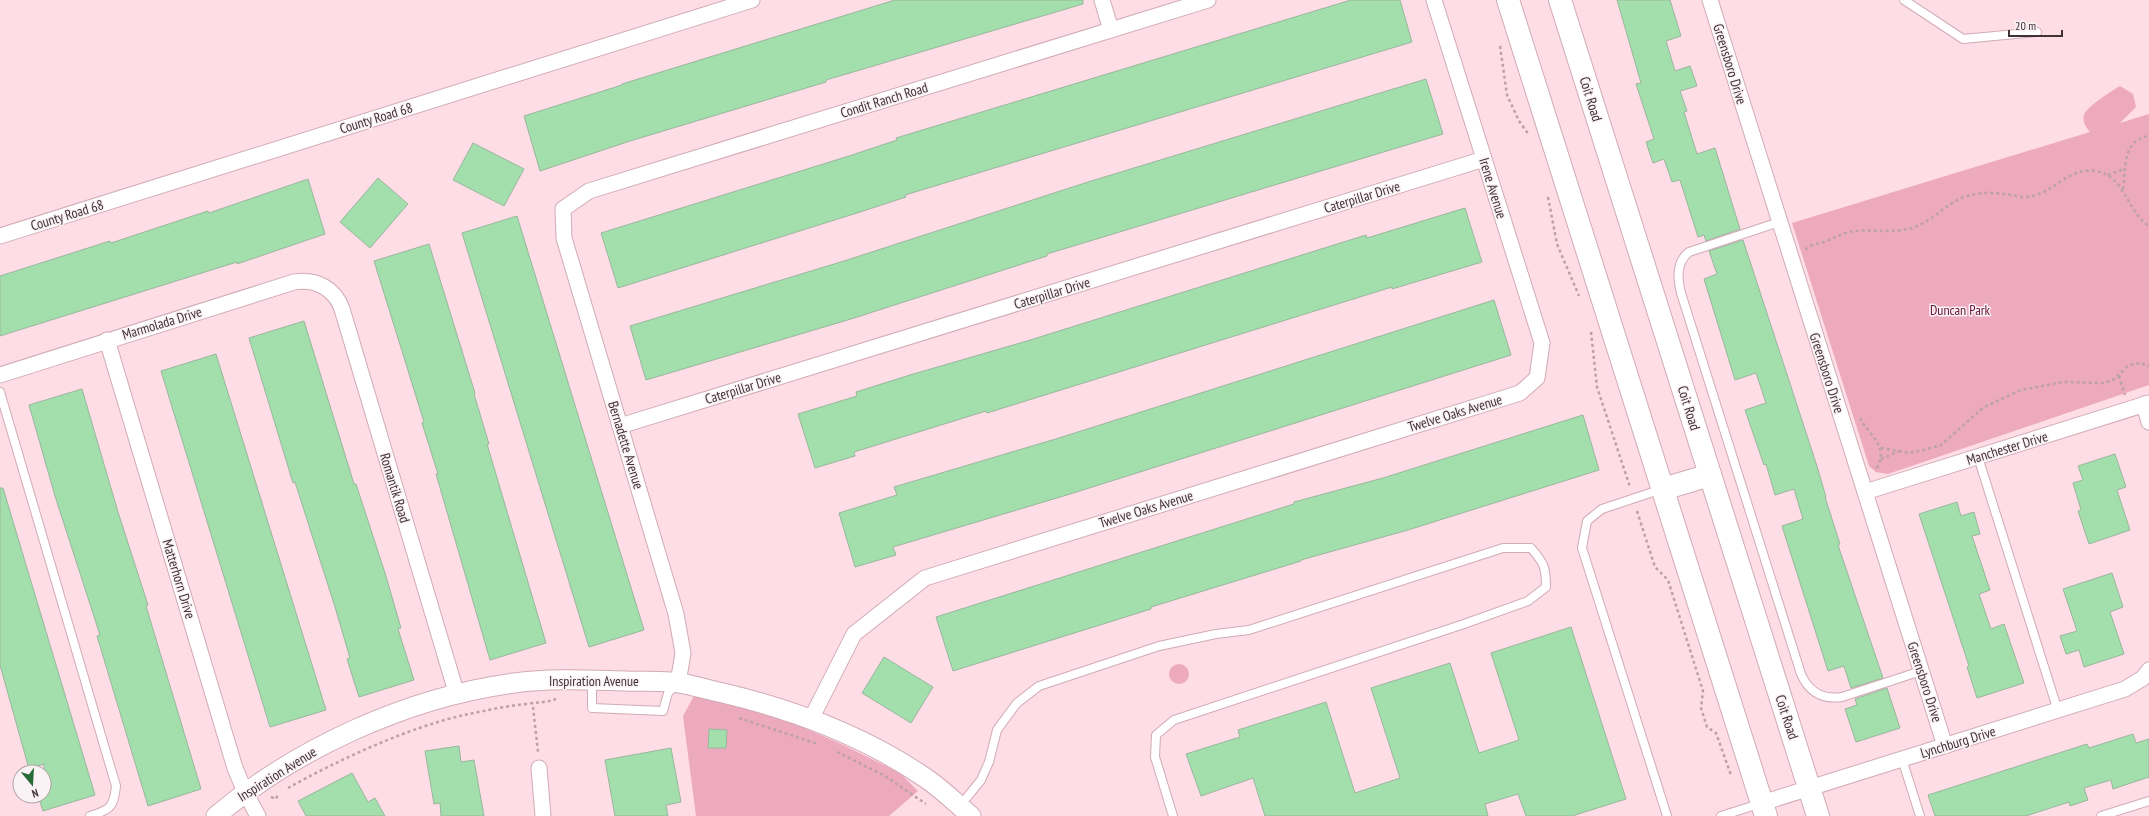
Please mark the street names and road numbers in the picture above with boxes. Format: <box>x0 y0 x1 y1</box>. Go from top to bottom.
street label: Greensboro Drive <box>1709 21 1751 107</box>
street label: Coit Road <box>1576 74 1606 124</box>
street label: Condit Ranch Road <box>838 78 930 122</box>
street label: County Road 68 <box>337 98 415 138</box>
street label: Irene Avenue <box>1475 155 1511 221</box>
street label: Caterpillar Drive <box>1322 177 1402 217</box>
street label: County Road 68 <box>28 195 106 235</box>
street label: Caterpillar Drive <box>1012 273 1092 313</box>
street label: Marmolada Drive <box>120 302 204 344</box>
street label: Greensboro Drive <box>1806 331 1849 416</box>
street label: Caterpillar Drive <box>703 368 783 408</box>
street label: Coit Road <box>1674 383 1704 433</box>
street label: Twelve Oaks Avenue <box>1406 390 1505 436</box>
street label: Bernadette Avenue <box>604 399 648 491</box>
street label: Manchester Drive <box>1964 427 2050 469</box>
street label: Romantik Road <box>376 451 414 525</box>
street label: Twelve Oaks Avenue <box>1097 486 1196 532</box>
street label: Matterhorn Drive <box>158 537 200 621</box>
street label: Greensboro Drive <box>1904 640 1947 725</box>
street label: Inspiration Avenue <box>549 672 639 690</box>
street label: Coit Road <box>1771 692 1803 742</box>
street label: Lynchburg Drive <box>1918 722 1998 762</box>
street label: Inspiration Avenue <box>234 742 320 805</box>

